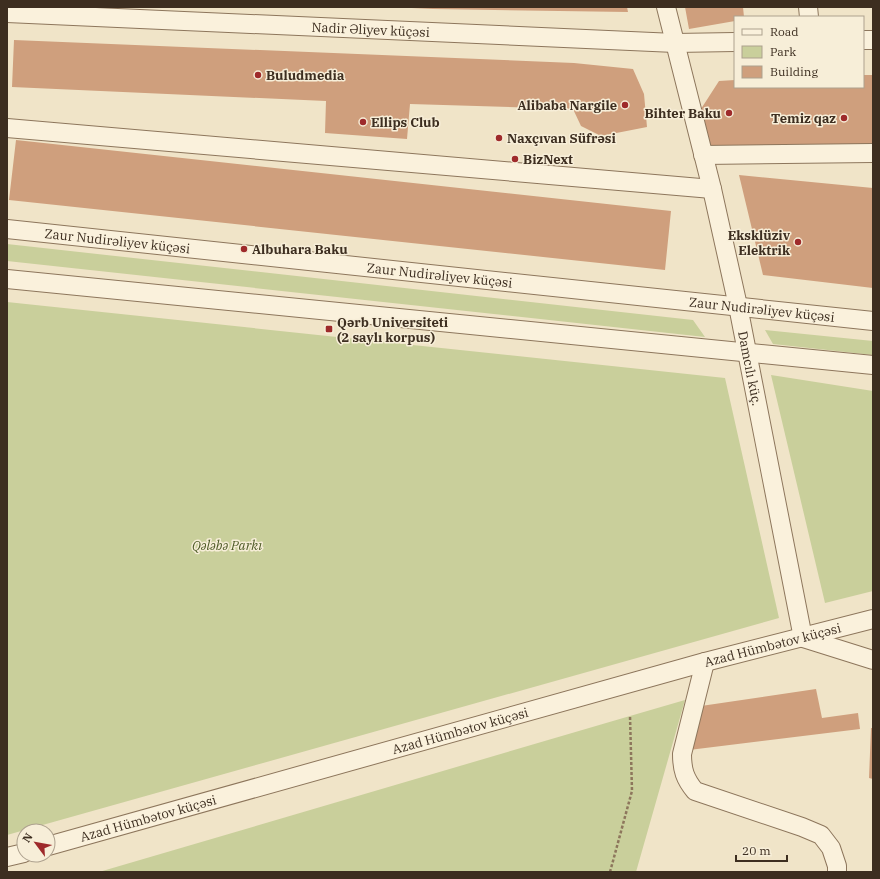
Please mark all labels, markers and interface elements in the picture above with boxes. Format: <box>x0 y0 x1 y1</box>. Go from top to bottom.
legend <box>734 16 864 88</box>
street label: Nadir Əliyev küçəsi <box>311 18 430 40</box>
text: Road <box>770 24 799 39</box>
text: Park <box>770 44 796 59</box>
text: Building <box>770 64 818 79</box>
place label: Buludmedia <box>266 67 345 84</box>
marker: Buludmedia <box>253 70 263 80</box>
place label: Alibaba Nargile <box>518 97 617 114</box>
marker: Alibaba Nargile <box>620 100 630 110</box>
place label: Bihter Baku <box>644 105 722 122</box>
marker: Bihter Baku <box>724 108 734 118</box>
place label: Temiz qaz <box>771 110 836 127</box>
marker: Temiz qaz <box>839 113 849 123</box>
place label: Ellips Club <box>371 114 440 131</box>
marker: Ellips Club <box>358 117 368 127</box>
place label: Naxçıvan Süfrəsi <box>507 130 616 147</box>
marker: Naxçıvan Süfrəsi <box>494 133 504 143</box>
place label: BizNext <box>523 151 573 168</box>
marker: BizNext <box>510 154 520 164</box>
street label: Zaur Nudirəliyev küçəsi <box>44 225 191 257</box>
place label: Eksklüziv Elektrik <box>728 227 791 259</box>
marker: Eksklüziv Elektrik <box>793 237 803 247</box>
place label: Albuhara Baku <box>252 241 348 258</box>
marker: Albuhara Baku <box>239 244 249 254</box>
street label: Zaur Nudirəliyev küçəsi <box>366 259 513 291</box>
street label: Zaur Nudirəliyev küçəsi <box>688 293 835 325</box>
place label: Qərb Universiteti (2 saylı korpus) <box>337 314 449 346</box>
marker: Qərb Universiteti (2 saylı korpus) <box>324 324 334 334</box>
street label: Damcılı küç. <box>735 329 766 407</box>
park label: Qələbə Parkı <box>192 537 262 554</box>
street label: Azad Hümbətov küçəsi <box>702 619 843 670</box>
street label: Azad Hümbətov küçəsi <box>390 703 530 758</box>
street label: Azad Hümbətov küçəsi <box>78 791 218 845</box>
north arrow <box>16 823 56 863</box>
text: N <box>19 830 36 845</box>
scale bar <box>736 837 787 863</box>
text: 20 m <box>742 843 771 858</box>

